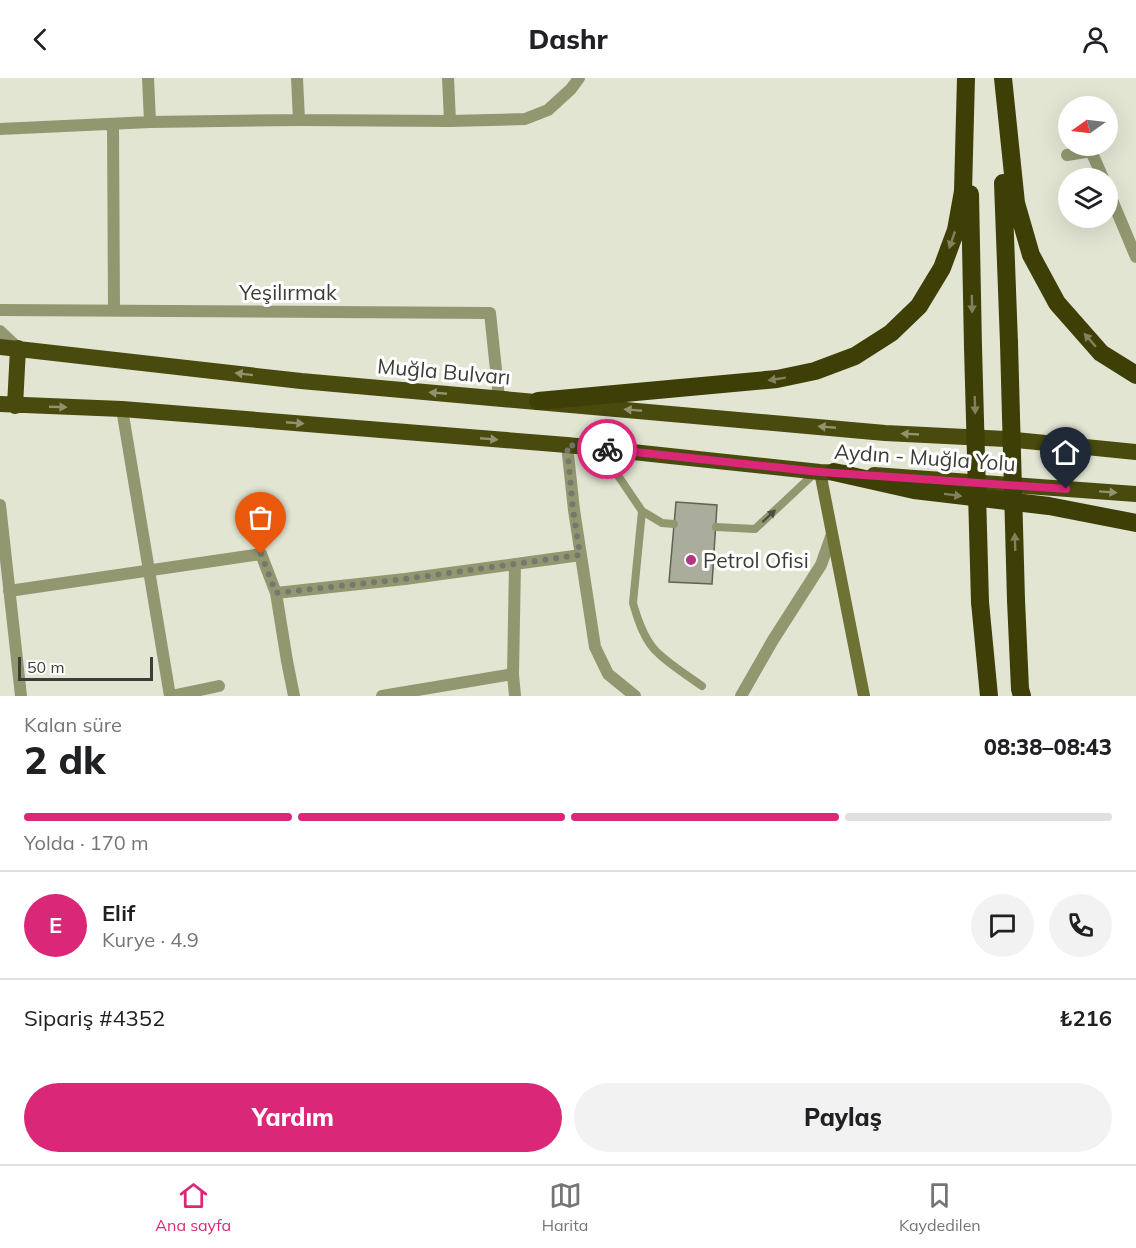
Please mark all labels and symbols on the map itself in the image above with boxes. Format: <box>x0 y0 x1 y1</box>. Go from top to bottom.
north arrow <box>1058 96 1118 156</box>
one-way arrow <box>947 231 956 249</box>
street label: Yeşilırmak <box>238 279 337 305</box>
one-way arrow <box>968 295 977 314</box>
one-way arrow <box>1084 333 1097 348</box>
street label: Muğla Bulvarı <box>376 352 512 390</box>
one-way arrow <box>235 369 254 379</box>
one-way arrow <box>768 374 787 383</box>
one-way arrow <box>429 388 448 398</box>
one-way arrow <box>970 396 979 415</box>
one-way arrow <box>49 402 68 412</box>
one-way arrow <box>623 405 642 415</box>
one-way arrow <box>285 418 304 428</box>
courier <box>577 419 637 479</box>
one-way arrow <box>817 422 836 432</box>
pin <box>1040 427 1091 489</box>
one-way arrow <box>901 429 920 438</box>
one-way arrow <box>480 434 499 444</box>
street label: Aydın - Muğla Yolu <box>833 438 1017 476</box>
one-way arrow <box>1099 487 1118 496</box>
one-way arrow <box>944 490 963 500</box>
pin <box>235 492 286 554</box>
one-way arrow <box>761 510 776 523</box>
one-way arrow <box>1010 532 1019 551</box>
place label: Petrol Ofisi <box>703 547 809 573</box>
marker: Petrol Ofisi <box>684 553 698 567</box>
scale bar <box>18 654 153 682</box>

